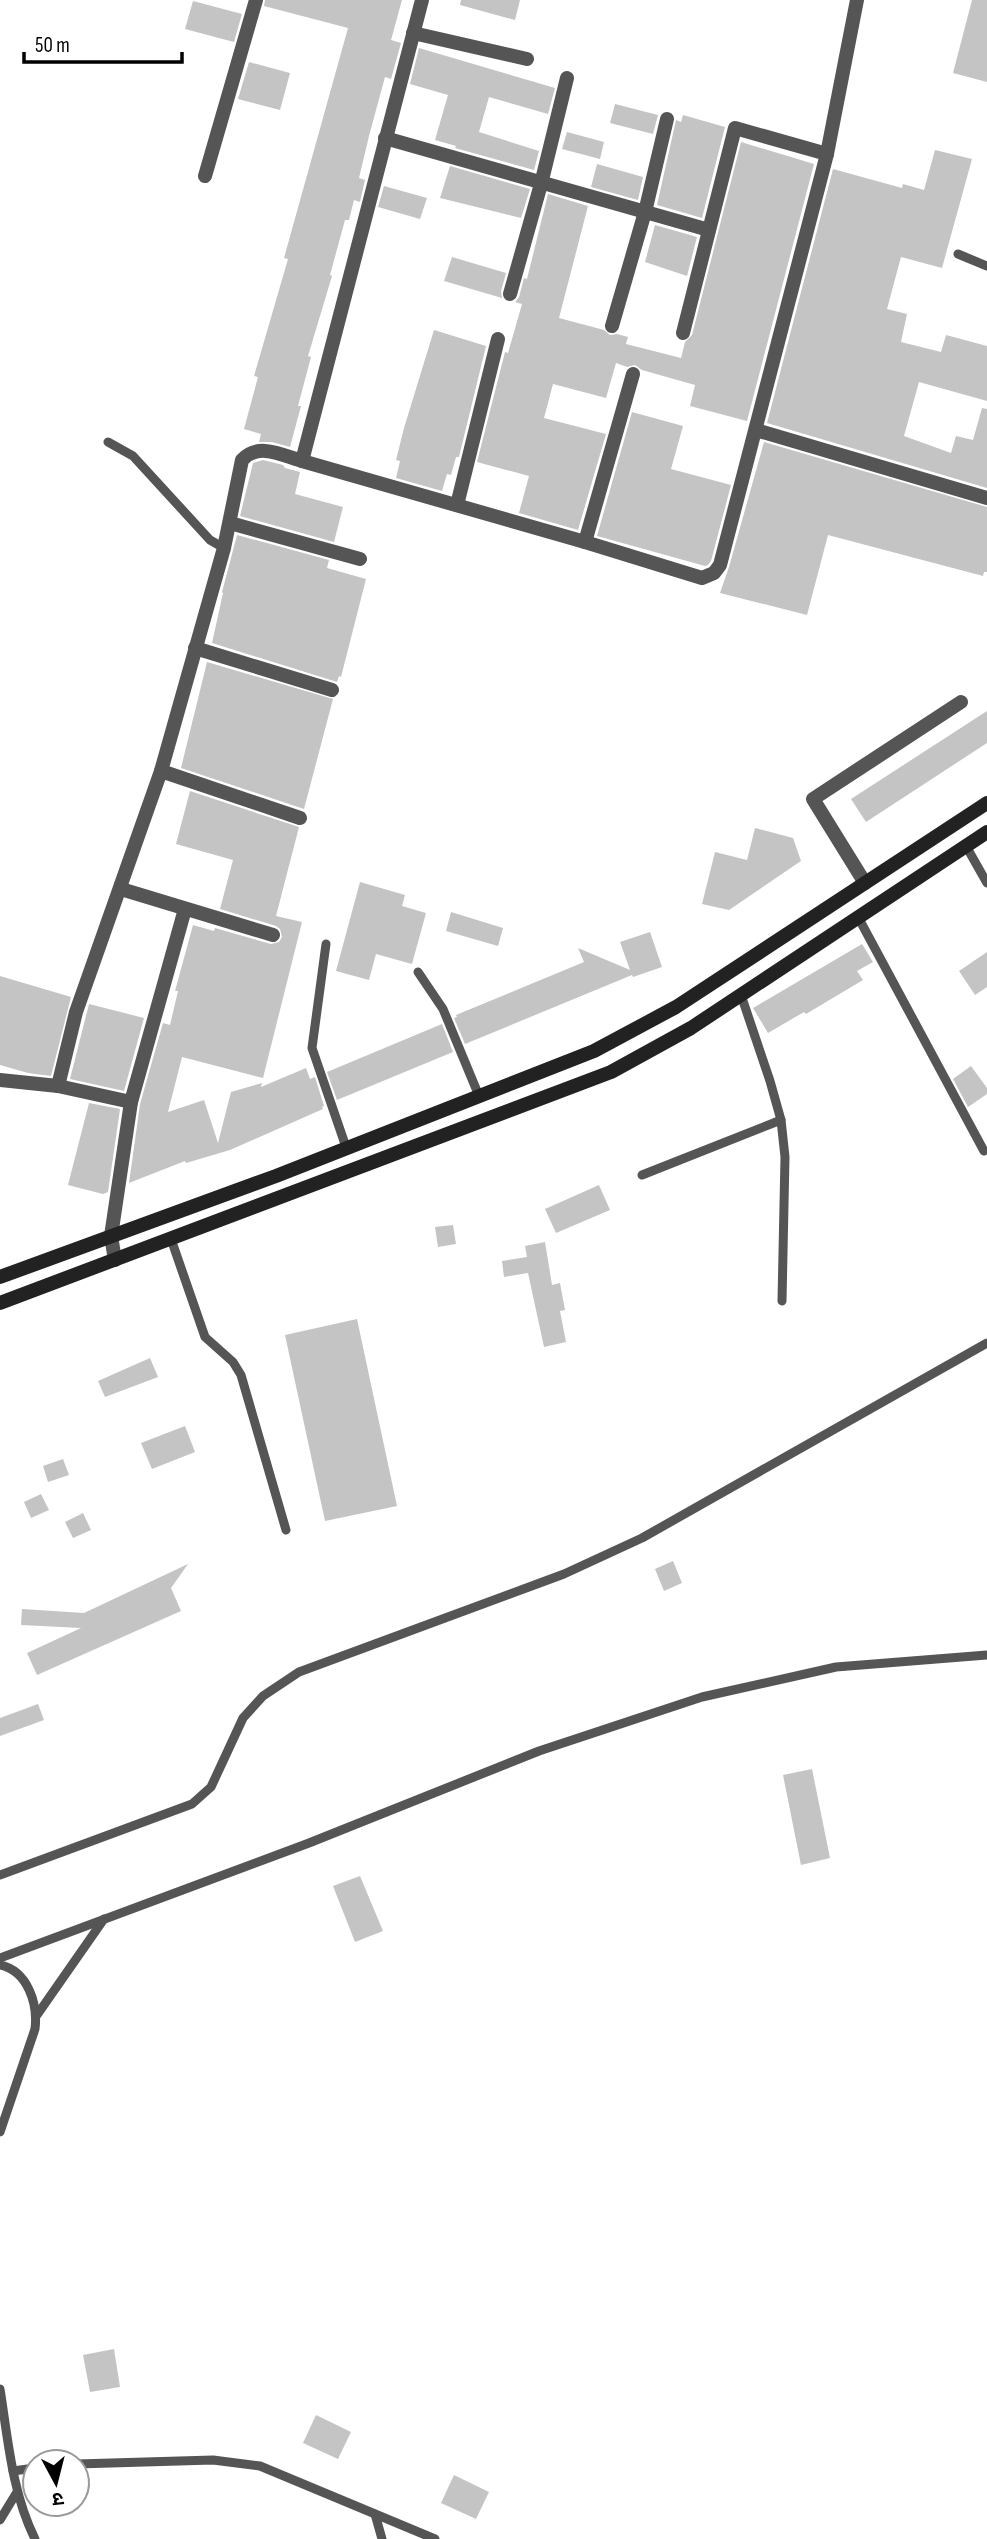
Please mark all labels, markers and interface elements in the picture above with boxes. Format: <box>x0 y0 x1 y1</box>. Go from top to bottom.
scale bar <box>24 21 182 65</box>
text: 50 m <box>35 33 70 58</box>
north arrow <box>21 2448 91 2518</box>
text: उ <box>50 2486 65 2511</box>

